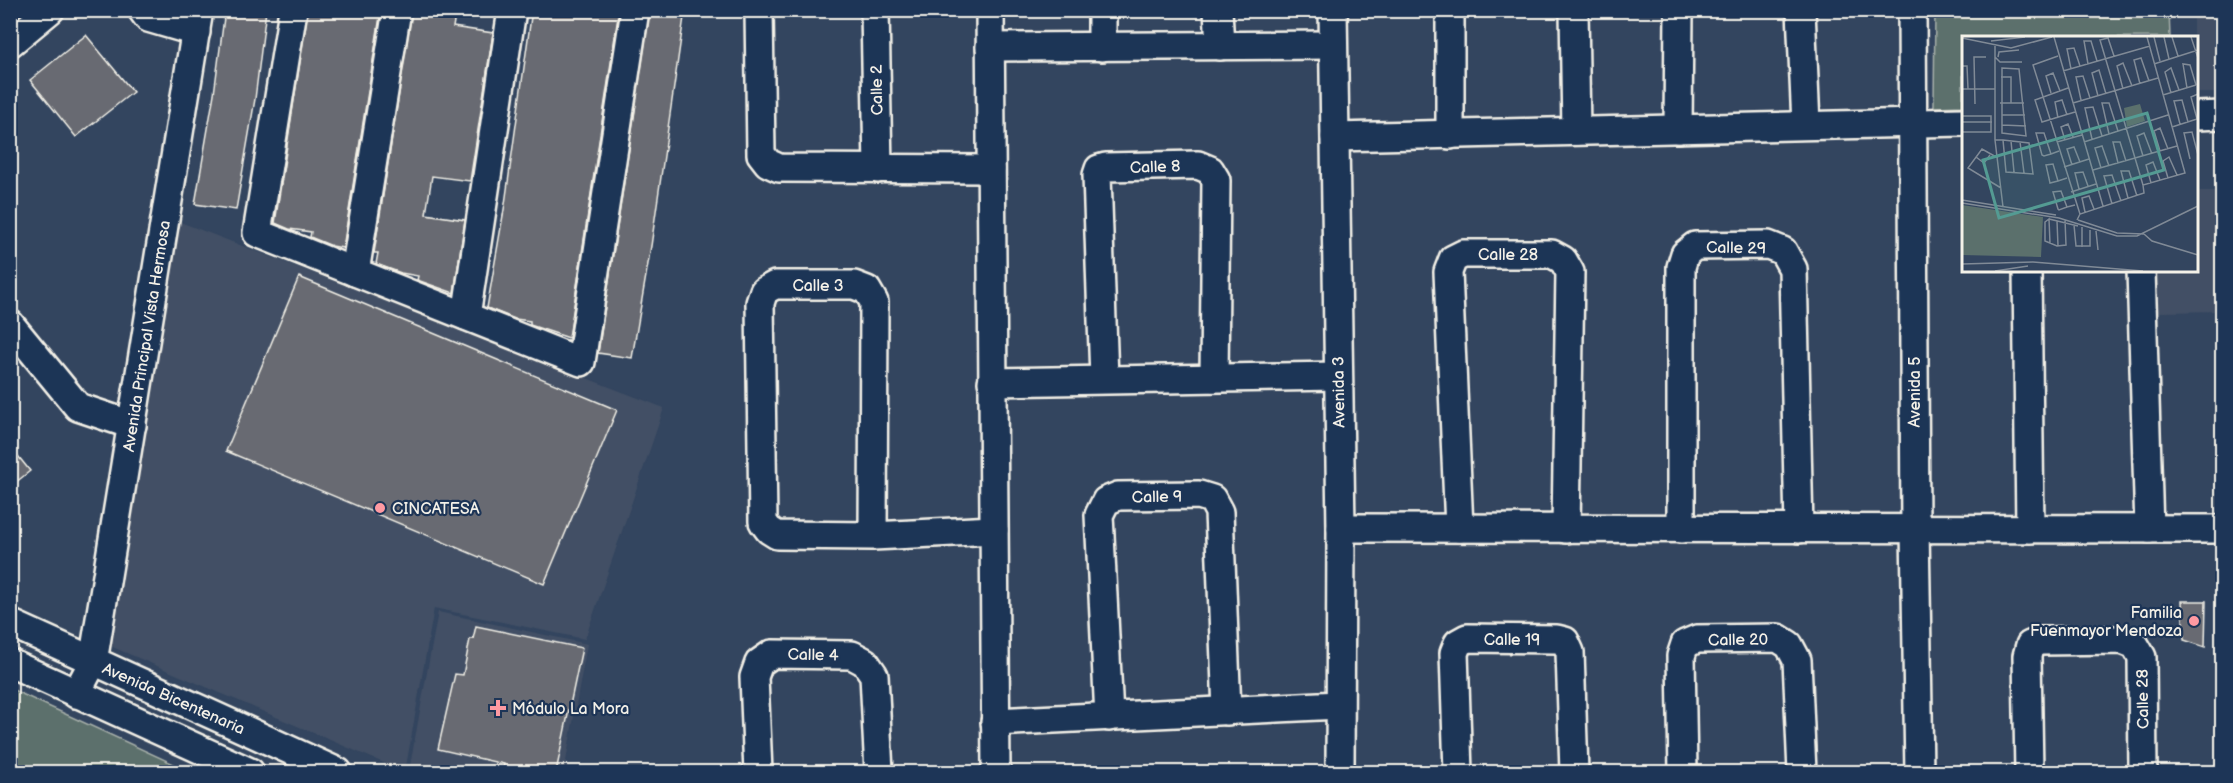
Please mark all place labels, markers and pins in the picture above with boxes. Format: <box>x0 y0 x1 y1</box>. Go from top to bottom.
place label: CINCATESA <box>392 500 480 519</box>
marker: CINCATESA <box>373 501 387 515</box>
place label: Familia Fuenmayor Mendoza <box>2030 604 2182 641</box>
marker: Familia Fuenmayor Mendoza <box>2187 614 2201 628</box>
marker: Módulo La Mora <box>489 699 507 717</box>
place label: Módulo La Mora <box>512 700 629 719</box>

